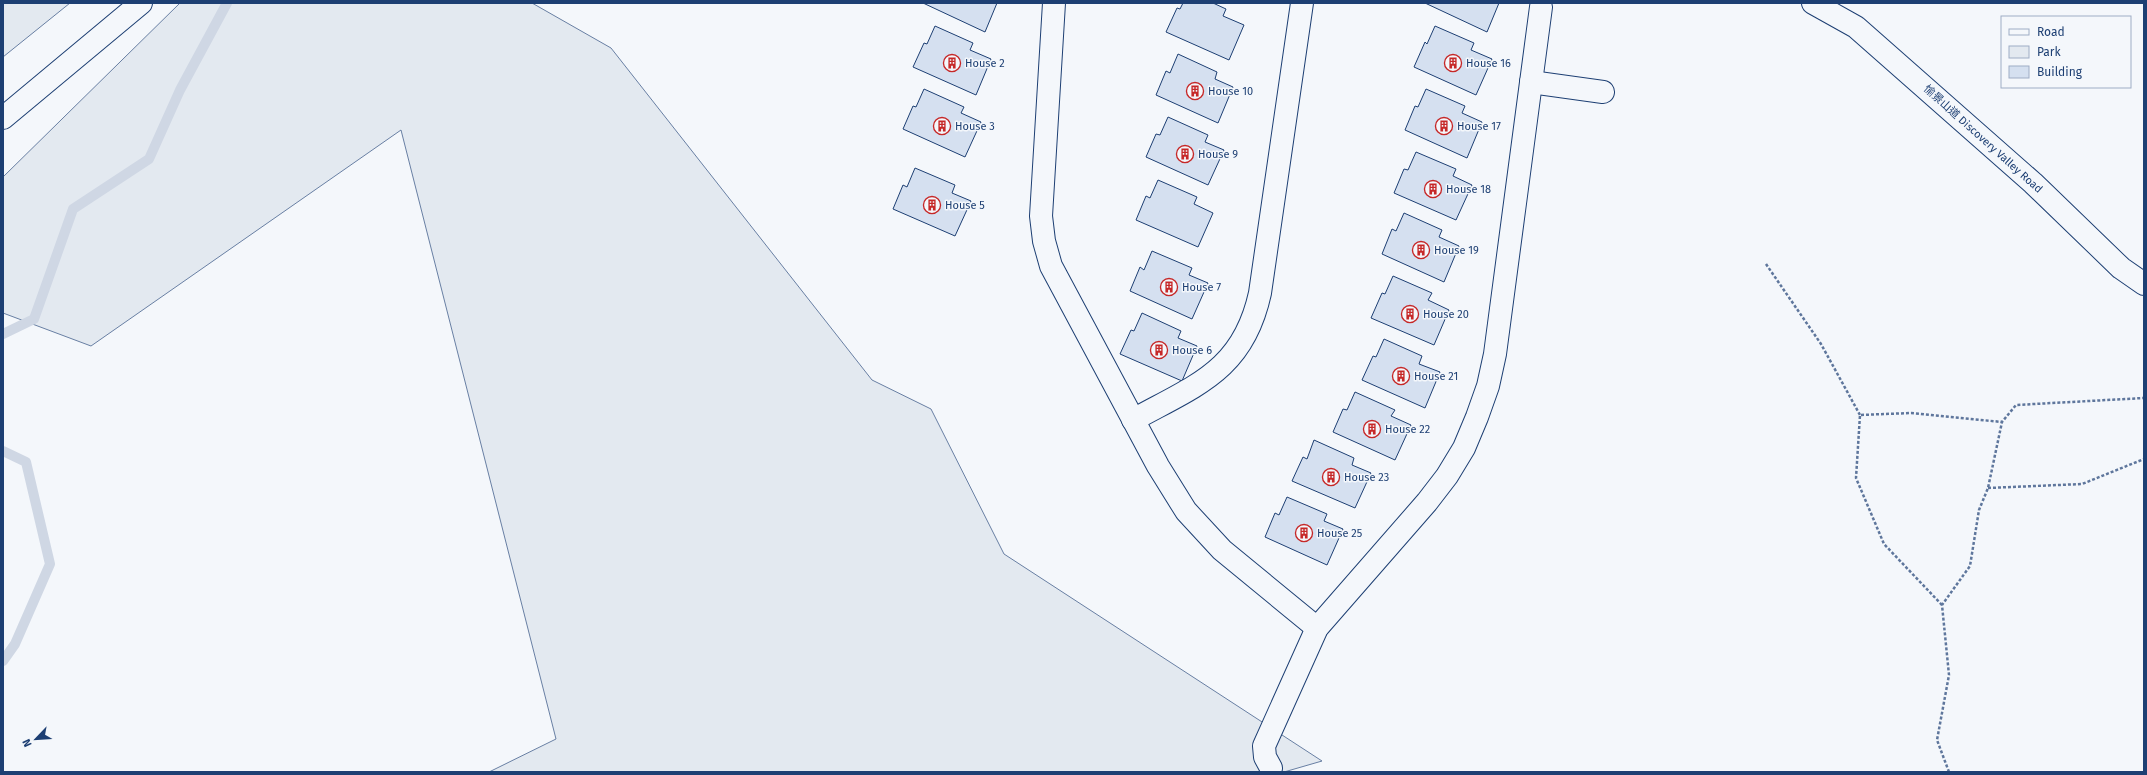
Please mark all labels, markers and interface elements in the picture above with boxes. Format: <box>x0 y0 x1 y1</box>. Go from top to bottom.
legend <box>2001 16 2131 88</box>
text: Road <box>2037 25 2065 39</box>
text: Park <box>2037 45 2061 59</box>
building icon: House 2 <box>942 53 962 73</box>
building icon: House 16 <box>1443 53 1463 73</box>
place label: House 2 <box>965 57 1005 70</box>
place label: House 16 <box>1466 57 1511 70</box>
text: Building <box>2037 65 2083 79</box>
building icon: House 10 <box>1185 81 1205 101</box>
street label: 愉景山道 Discovery Valley Road <box>1921 82 2045 196</box>
place label: House 10 <box>1208 85 1253 98</box>
building icon: House 3 <box>932 116 952 136</box>
building icon: House 17 <box>1434 116 1454 136</box>
place label: House 3 <box>955 120 995 133</box>
place label: House 17 <box>1457 120 1501 133</box>
building icon: House 9 <box>1175 144 1195 164</box>
place label: House 9 <box>1198 148 1238 161</box>
building icon: House 18 <box>1423 179 1443 199</box>
place label: House 18 <box>1446 183 1491 196</box>
building icon: House 5 <box>922 195 942 215</box>
place label: House 5 <box>945 199 985 212</box>
building icon: House 19 <box>1411 240 1431 260</box>
place label: House 19 <box>1434 244 1479 257</box>
building icon: House 7 <box>1159 277 1179 297</box>
place label: House 7 <box>1182 281 1221 294</box>
building icon: House 20 <box>1400 304 1420 324</box>
place label: House 20 <box>1423 308 1469 321</box>
building icon: House 6 <box>1149 340 1169 360</box>
place label: House 6 <box>1172 344 1212 357</box>
building icon: House 21 <box>1391 366 1411 386</box>
place label: House 21 <box>1414 370 1458 383</box>
building icon: House 22 <box>1362 419 1382 439</box>
place label: House 22 <box>1385 423 1430 436</box>
building icon: House 23 <box>1321 467 1341 487</box>
place label: House 23 <box>1344 471 1389 484</box>
building icon: House 25 <box>1294 523 1314 543</box>
place label: House 25 <box>1317 527 1363 540</box>
north arrow <box>16 719 56 759</box>
text: N <box>20 737 35 749</box>

